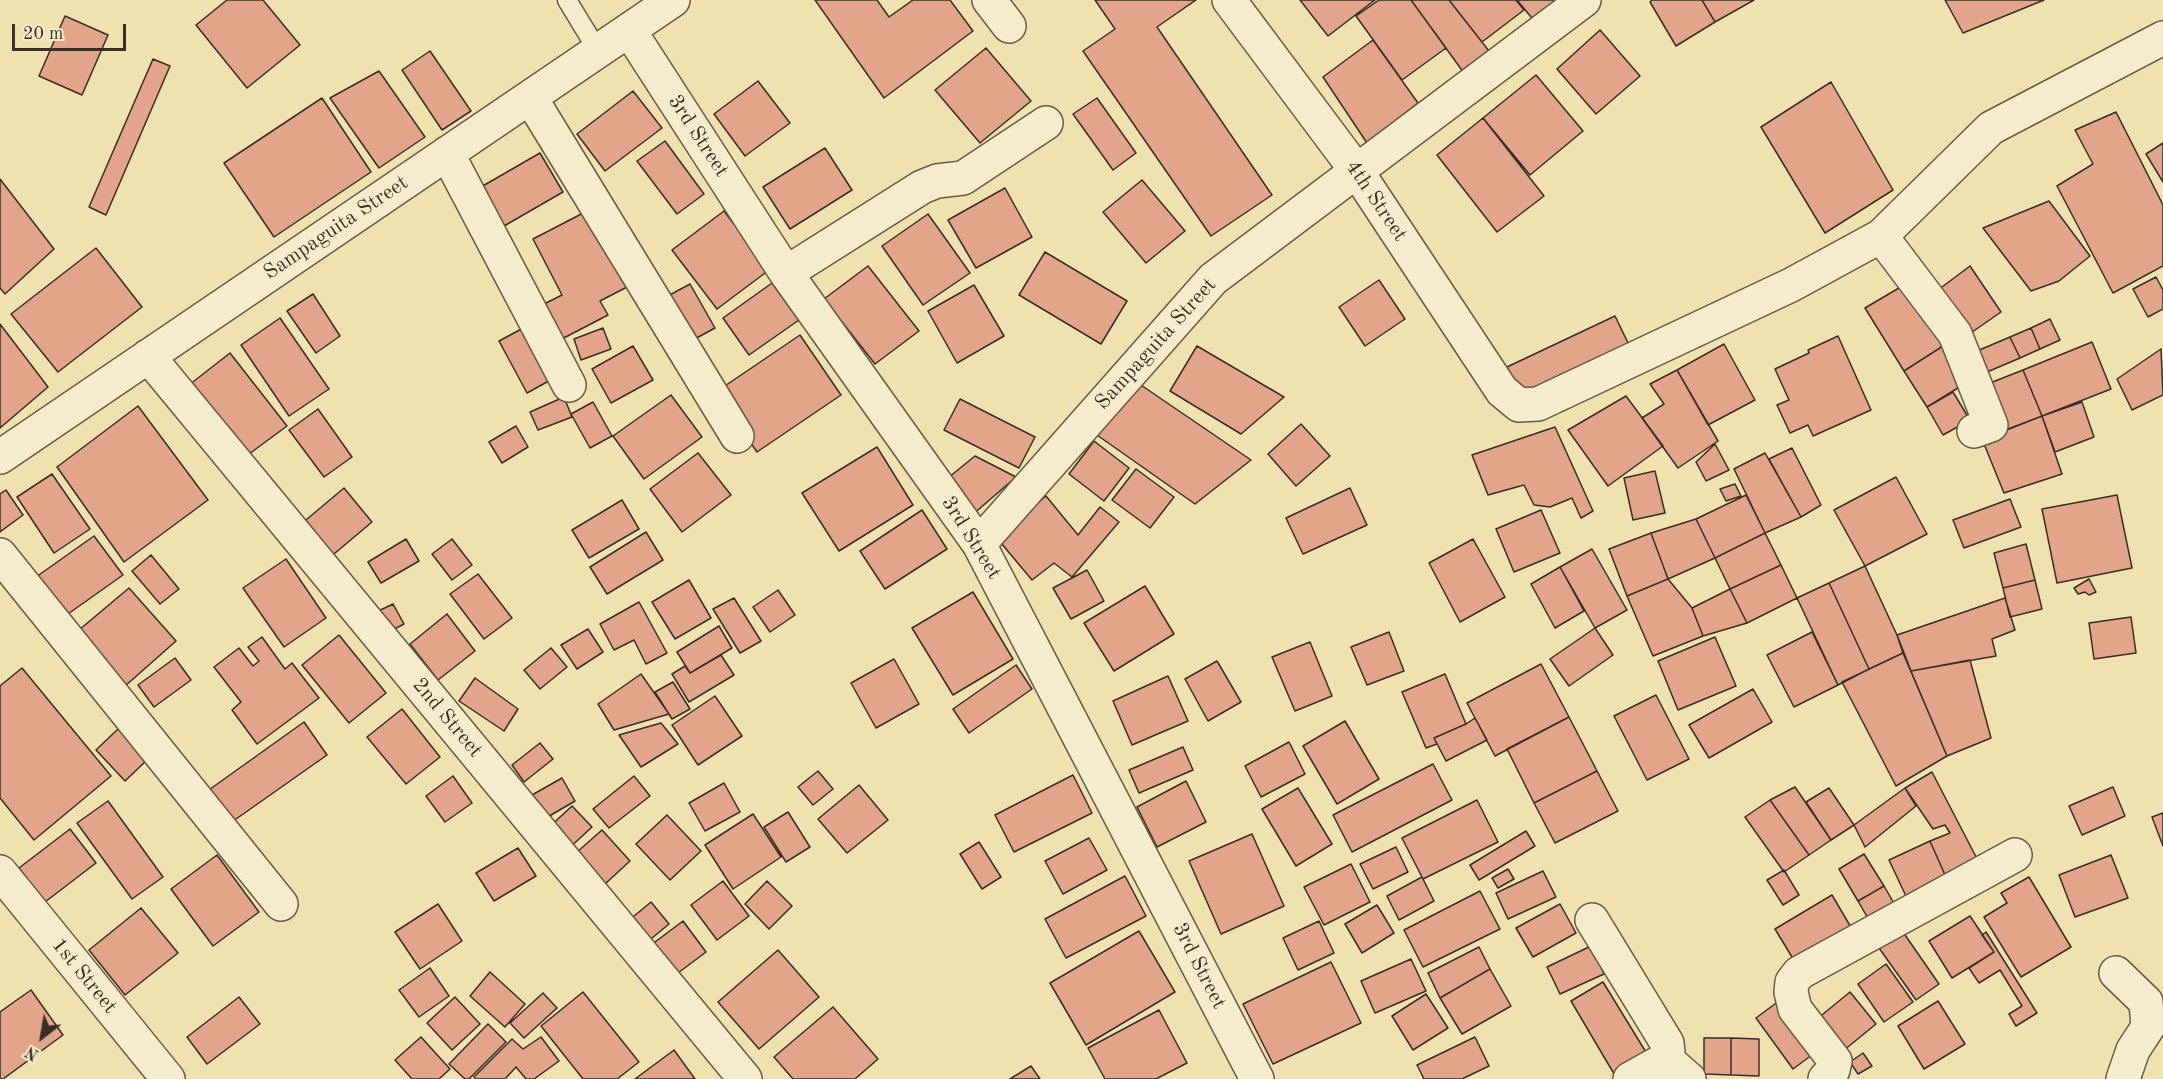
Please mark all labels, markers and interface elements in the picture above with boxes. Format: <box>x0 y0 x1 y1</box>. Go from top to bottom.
scale bar <box>15 12 129 50</box>
text: 20 m <box>23 25 63 43</box>
street label: 3rd Street <box>662 90 734 182</box>
street label: 4th Street <box>1340 156 1412 246</box>
street label: Sampaguita Street <box>259 170 413 286</box>
street label: Sampaguita Street <box>1090 273 1222 415</box>
street label: 3rd Street <box>936 492 1006 584</box>
street label: 2nd Street <box>406 673 488 763</box>
street label: 3rd Street <box>1167 919 1231 1013</box>
street label: 1st Street <box>46 933 122 1019</box>
north arrow <box>12 1007 72 1067</box>
text: N <box>23 1042 42 1062</box>

